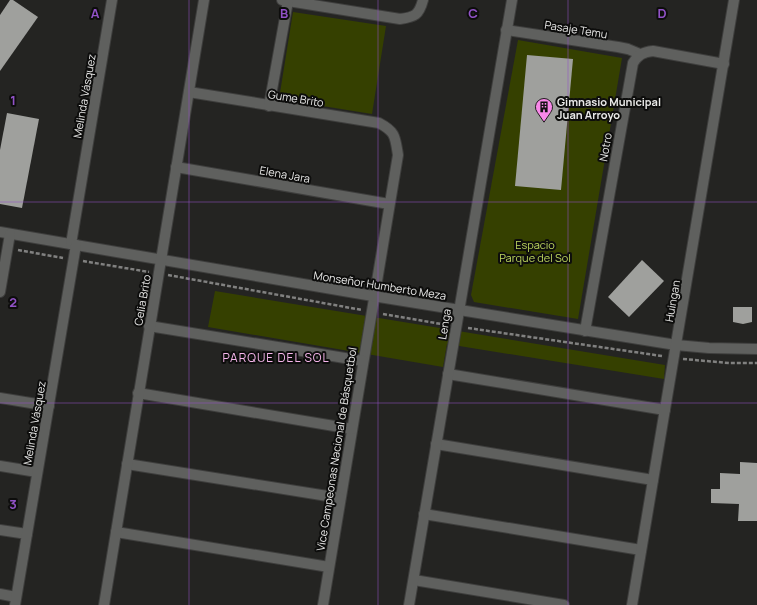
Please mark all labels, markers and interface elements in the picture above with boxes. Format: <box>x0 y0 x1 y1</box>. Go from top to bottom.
text: A <box>91 4 100 22</box>
text: B <box>280 4 288 22</box>
text: C <box>468 4 478 22</box>
text: D <box>657 4 667 22</box>
street label: Pasaje Temu <box>543 17 609 41</box>
street label: Melinda Vásquez <box>69 52 99 139</box>
street label: Gume Brito <box>267 86 325 110</box>
text: 1 <box>10 91 16 109</box>
place label: Gimnasio Municipal Juan Arroyo <box>557 94 661 122</box>
building icon: Gimnasio Municipal Juan Arroyo <box>534 97 554 122</box>
street label: Notro <box>595 131 615 162</box>
street label: Elena Jara <box>259 162 311 186</box>
park label: Espacio Parque del Sol <box>499 237 571 265</box>
street label: Monseñor Humberto Meza <box>313 267 447 303</box>
street label: Celia Brito <box>130 273 154 327</box>
street label: Huingan <box>661 279 683 323</box>
text: 2 <box>9 293 17 311</box>
street label: Lenga <box>434 307 454 341</box>
street label: Vice Campeonas Nacional de Básquetbol <box>312 346 360 552</box>
district label: PARQUE DEL SOL <box>222 349 330 366</box>
street label: Melinda Vásquez <box>19 379 49 466</box>
text: 3 <box>9 495 17 513</box>

